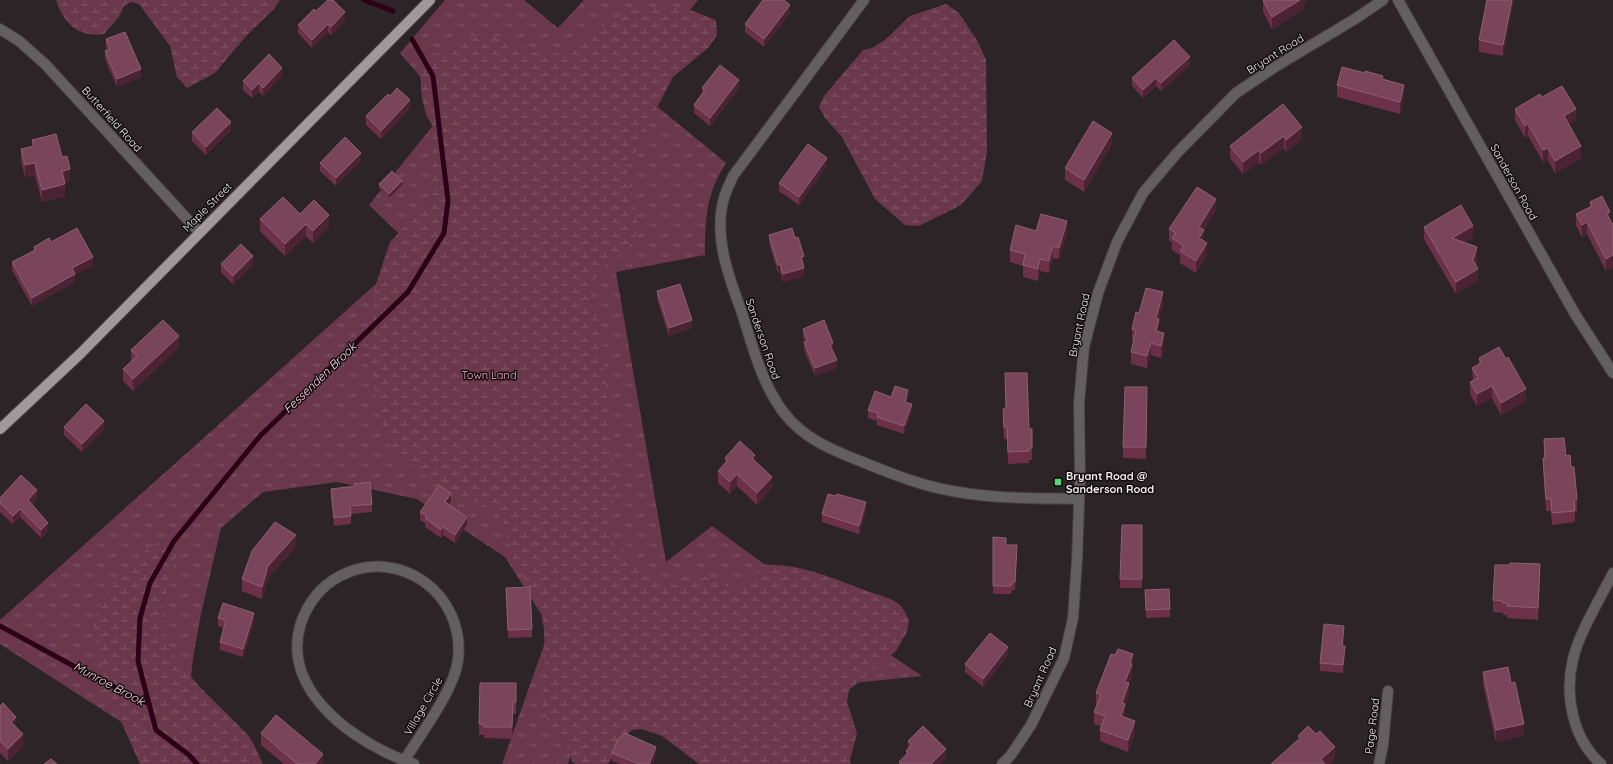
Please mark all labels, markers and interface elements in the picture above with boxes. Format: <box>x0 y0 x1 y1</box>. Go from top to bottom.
street label: Bryant Road <box>1244 31 1306 77</box>
street label: Butterfield Road <box>79 83 145 155</box>
street label: Sanderson Road <box>1487 142 1541 222</box>
street label: Maple Street <box>179 179 235 235</box>
street label: Bryant Road <box>1065 292 1093 358</box>
street label: Sanderson Road <box>743 297 783 381</box>
water label: Fessenden Brook <box>280 338 360 416</box>
park label: Town Land <box>461 368 517 382</box>
place label: Bryant Road @ Sanderson Road <box>1066 469 1154 496</box>
marker: Bryant Road @ Sanderson Road <box>1053 477 1063 487</box>
street label: Bryant Road <box>1020 645 1060 709</box>
water label: Munroe Brook <box>71 659 149 709</box>
street label: Village Circle <box>401 674 445 738</box>
street label: Page Road <box>1362 697 1382 755</box>

